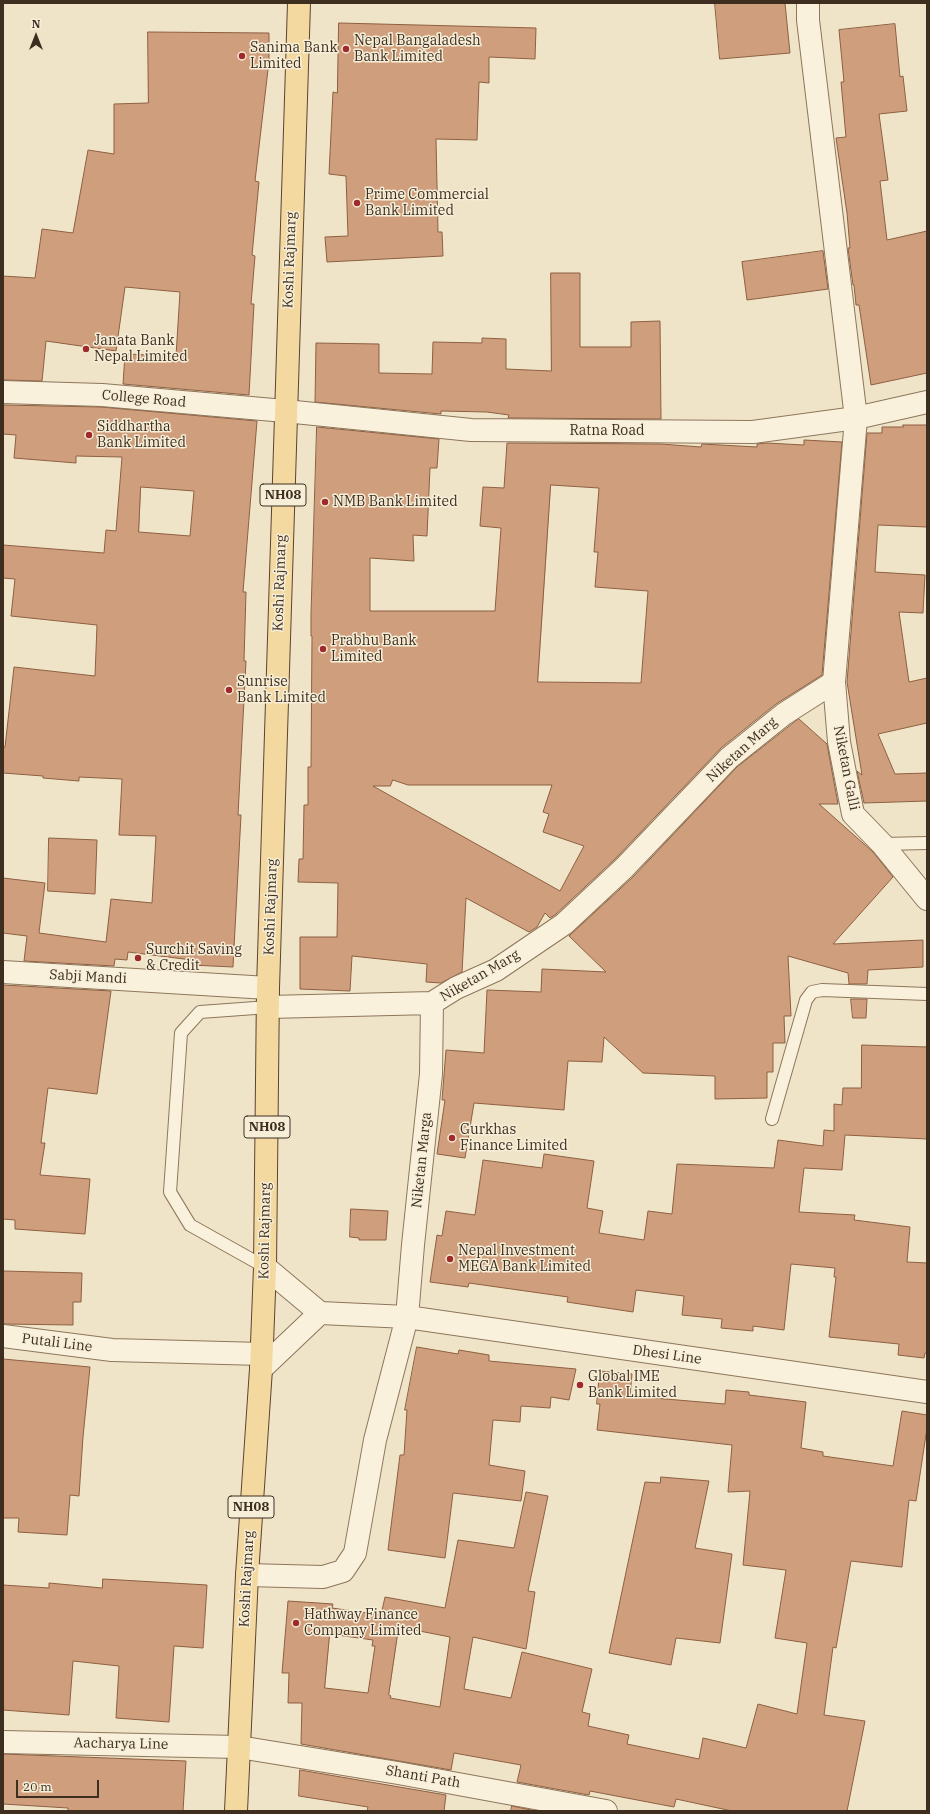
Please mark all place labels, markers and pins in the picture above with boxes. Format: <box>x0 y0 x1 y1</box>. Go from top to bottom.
place label: Nepal Bangaladesh Bank Limited <box>354 33 481 66</box>
place label: Sanima Bank Limited <box>250 40 338 72</box>
marker: Nepal Bangaladesh Bank Limited <box>341 44 351 54</box>
marker: Sanima Bank Limited <box>237 51 247 61</box>
place label: Prime Commercial Bank Limited <box>365 187 489 220</box>
marker: Prime Commercial Bank Limited <box>352 198 362 208</box>
place label: Janata Bank Nepal Limited <box>94 333 188 366</box>
marker: Janata Bank Nepal Limited <box>81 344 91 354</box>
place label: Siddhartha Bank Limited <box>97 419 186 452</box>
marker: Siddhartha Bank Limited <box>84 430 94 440</box>
place label: NMB Bank Limited <box>333 494 458 510</box>
marker: NMB Bank Limited <box>320 497 330 507</box>
place label: Prabhu Bank Limited <box>331 633 416 666</box>
marker: Prabhu Bank Limited <box>318 644 328 654</box>
place label: Sunrise Bank Limited <box>237 674 326 706</box>
marker: Sunrise Bank Limited <box>224 685 234 695</box>
place label: Surchit Saving & Credit <box>146 942 242 974</box>
marker: Surchit Saving & Credit <box>133 953 143 963</box>
place label: Gurkhas Finance Limited <box>460 1122 568 1154</box>
marker: Gurkhas Finance Limited <box>447 1133 457 1143</box>
place label: Nepal Investment MEGA Bank Limited <box>458 1243 591 1276</box>
marker: Nepal Investment MEGA Bank Limited <box>445 1254 455 1264</box>
place label: Global IME Bank Limited <box>588 1369 677 1402</box>
marker: Global IME Bank Limited <box>575 1380 585 1390</box>
place label: Hathway Finance Company Limited <box>304 1607 422 1640</box>
marker: Hathway Finance Company Limited <box>291 1618 301 1628</box>

